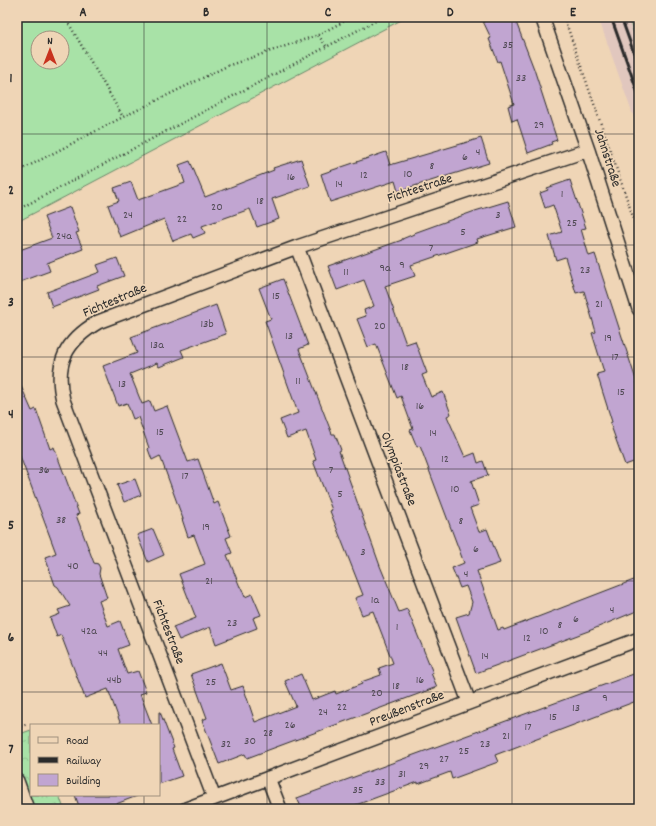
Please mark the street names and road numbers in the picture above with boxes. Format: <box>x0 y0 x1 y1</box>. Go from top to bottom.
street label: Jahnstraße <box>588 126 626 190</box>
street label: Fichtestraße <box>385 169 455 209</box>
street label: Fichtestraße <box>80 279 150 323</box>
street label: Olympiastraße <box>375 429 421 509</box>
street label: Fichtestraße <box>147 597 189 667</box>
street label: Preußenstraße <box>367 686 447 732</box>

